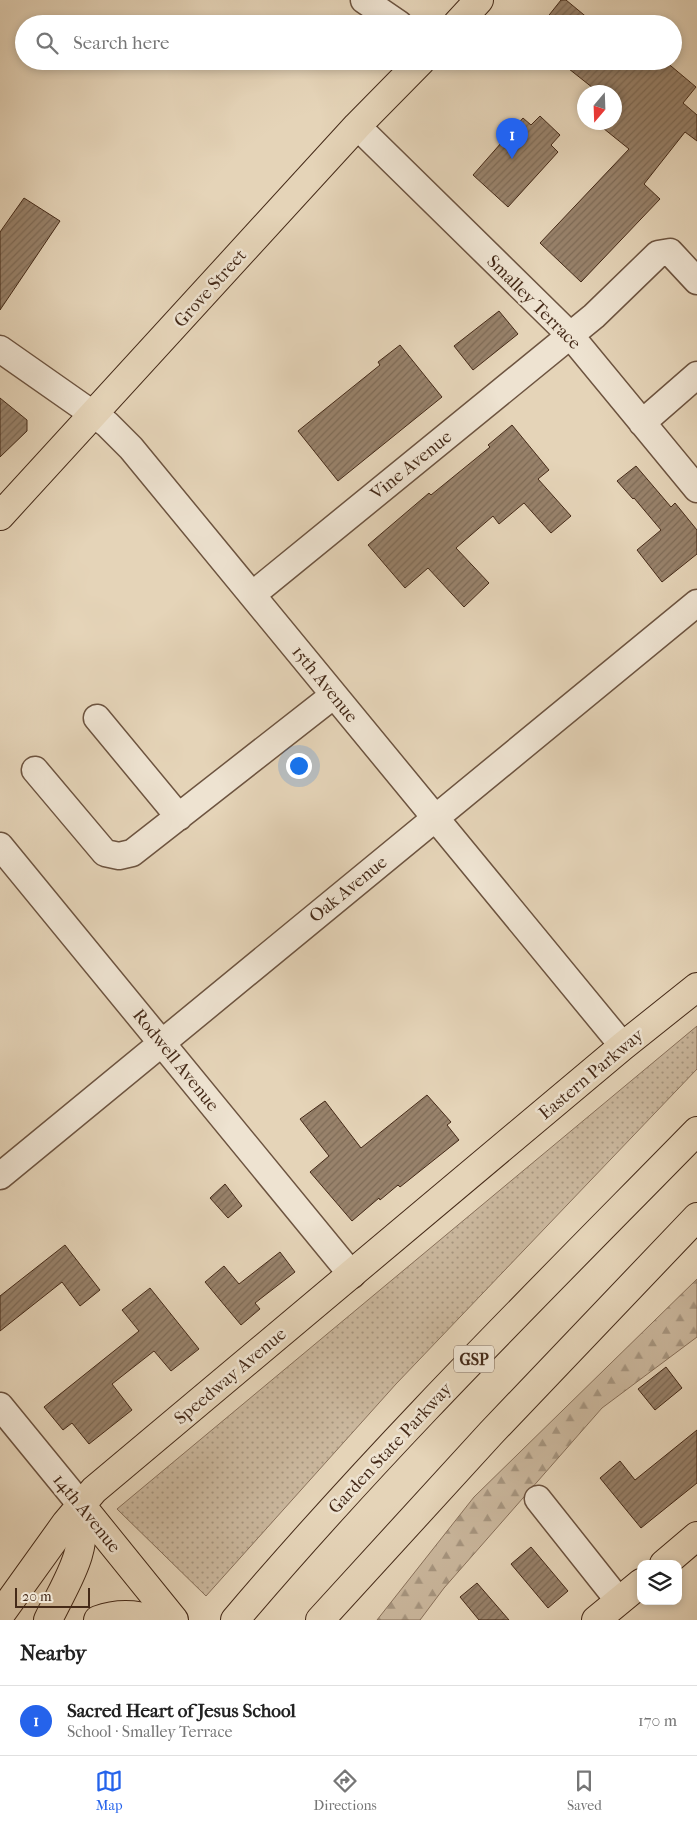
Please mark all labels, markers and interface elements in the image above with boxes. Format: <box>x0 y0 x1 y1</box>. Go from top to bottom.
search box <box>15 15 682 70</box>
icon: search <box>33 29 61 57</box>
text: Search here <box>73 32 169 54</box>
north arrow <box>577 85 622 130</box>
pin: 1 <box>496 118 528 159</box>
street label: Grove Street <box>170 244 251 332</box>
street label: Smalley Terrace <box>482 251 585 354</box>
street label: Vine Avenue <box>366 426 456 505</box>
street label: 15th Avenue <box>287 642 362 727</box>
your location <box>286 753 312 779</box>
street label: Oak Avenue <box>305 852 391 927</box>
street label: Rodwell Avenue <box>128 1005 223 1116</box>
street label: Eastern Parkway <box>535 1024 649 1124</box>
street label: Speedway Avenue <box>170 1324 291 1429</box>
road number: GSP <box>454 1346 494 1372</box>
street label: Garden State Parkway <box>324 1377 457 1518</box>
street label: 14th Avenue <box>48 1470 125 1557</box>
map controls <box>637 1560 682 1605</box>
button: layers <box>637 1560 682 1605</box>
scale bar <box>15 1585 90 1608</box>
text: 20 m <box>22 1588 52 1605</box>
text: Nearby <box>20 1641 86 1665</box>
text: Sacred Heart of Jesus School <box>67 1700 296 1722</box>
text: 1 <box>33 1711 39 1730</box>
text: 170 m <box>638 1711 677 1730</box>
text: School · Smalley Terrace <box>67 1722 232 1741</box>
tab: Map <box>95 1767 123 1814</box>
tab: Directions <box>314 1767 377 1814</box>
tab: Saved <box>567 1767 602 1814</box>

